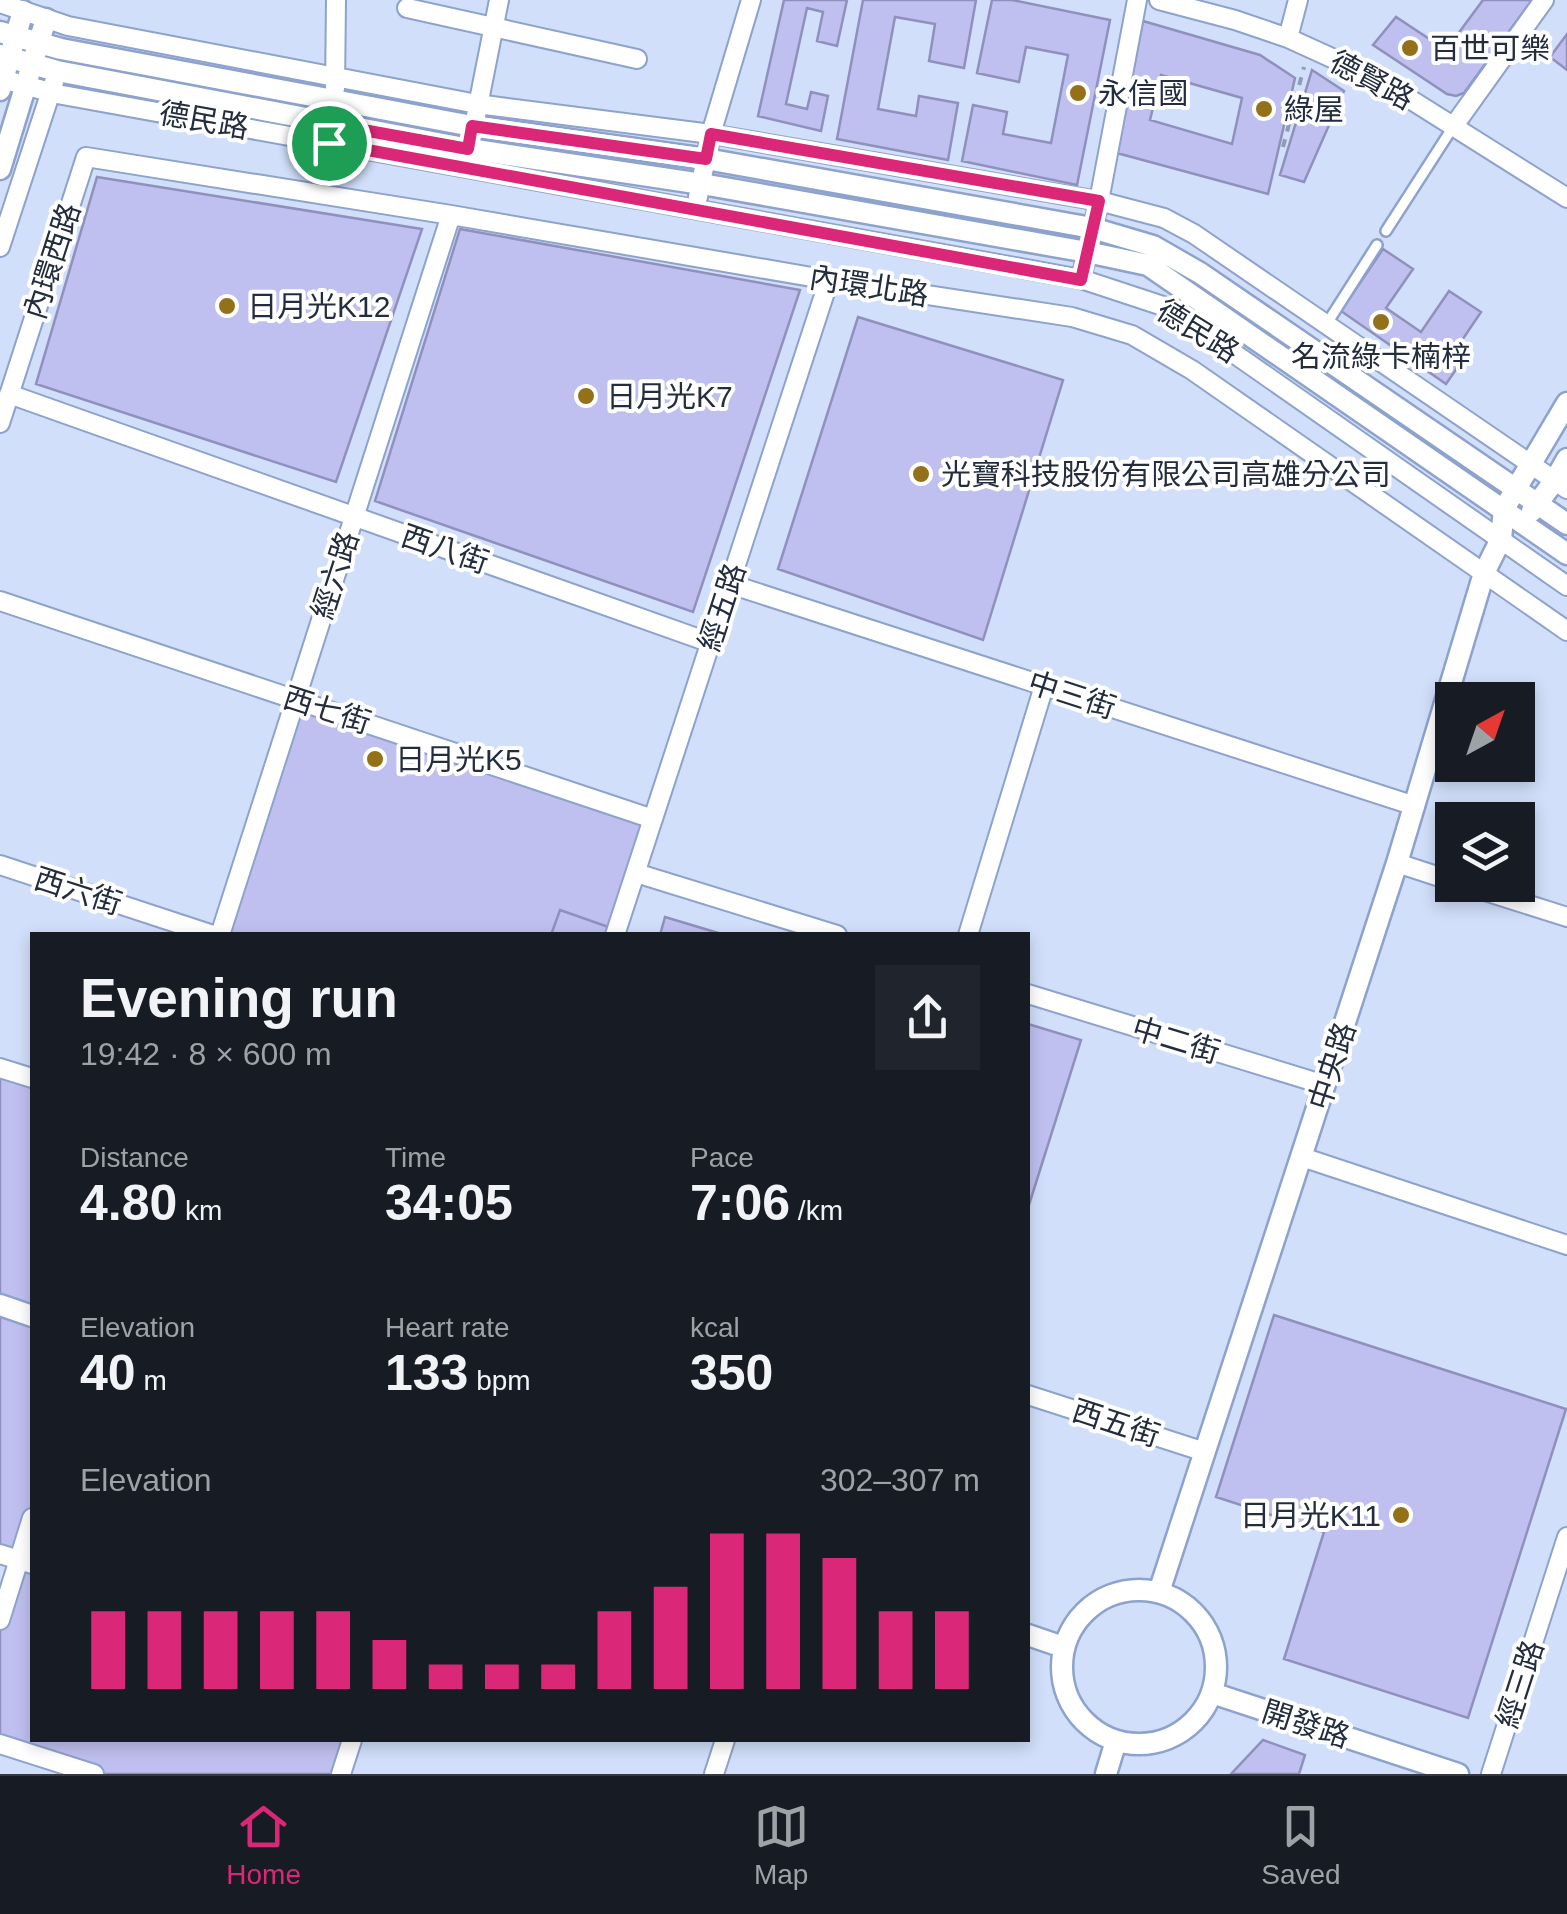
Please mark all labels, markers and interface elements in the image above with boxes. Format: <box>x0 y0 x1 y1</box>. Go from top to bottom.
place label: 百世可樂 <box>1430 32 1550 65</box>
marker: 百世可樂 <box>1399 37 1421 59</box>
street label: 德賢路 <box>1325 44 1419 116</box>
place label: 永信國 <box>1098 77 1188 110</box>
marker: 永信國 <box>1067 82 1089 104</box>
place label: 綠屋 <box>1284 93 1344 126</box>
street label: 德民路 <box>157 96 251 144</box>
marker: 綠屋 <box>1253 98 1275 120</box>
pin <box>287 101 372 186</box>
icon: arrive <box>302 116 357 171</box>
street label: 內環西路 <box>18 199 86 323</box>
street label: 內環北路 <box>807 260 931 312</box>
place label: 日月光K12 <box>247 290 390 323</box>
street label: 德民路 <box>1151 293 1245 369</box>
marker: 日月光K12 <box>216 295 238 317</box>
marker: 名流綠卡楠梓 <box>1370 311 1392 333</box>
place label: 名流綠卡楠梓 <box>1291 340 1471 373</box>
place label: 日月光K7 <box>606 380 733 413</box>
marker: 日月光K7 <box>575 385 597 407</box>
place label: 光寶科技股份有限公司高雄分公司 <box>941 458 1391 491</box>
marker: 光寶科技股份有限公司高雄分公司 <box>910 463 932 485</box>
street label: 西八街 <box>397 519 493 579</box>
street label: 經六路 <box>305 527 365 623</box>
street label: 經五路 <box>692 559 752 655</box>
street label: 中三街 <box>1024 665 1120 725</box>
street label: 西七街 <box>279 680 375 740</box>
north arrow <box>1435 682 1535 782</box>
map controls <box>1435 682 1535 902</box>
place label: 日月光K5 <box>395 743 522 776</box>
marker: 日月光K5 <box>364 748 386 770</box>
button: layers <box>1435 802 1535 902</box>
street label: 西六街 <box>30 861 126 921</box>
button: share <box>875 965 980 1070</box>
text: Evening run <box>80 967 398 1029</box>
street label: 中二街 <box>1128 1011 1224 1069</box>
street label: 中央路 <box>1302 1018 1362 1114</box>
text: 19:42 · 8 × 600 m <box>80 1036 332 1072</box>
text: Distance <box>80 1142 189 1173</box>
text: Time <box>385 1142 446 1173</box>
text: Pace <box>690 1142 754 1173</box>
text: 4.80 <box>80 1175 177 1231</box>
text: 34:05 <box>385 1175 513 1231</box>
text: 7:06 <box>690 1175 790 1231</box>
text: km <box>177 1195 222 1226</box>
text: /km <box>790 1195 843 1226</box>
text: Elevation <box>80 1312 195 1343</box>
text: Heart rate <box>385 1312 510 1343</box>
text: kcal <box>690 1312 740 1343</box>
text: 40 <box>80 1345 136 1401</box>
text: 133 <box>385 1345 468 1401</box>
text: 350 <box>690 1345 773 1401</box>
text: m <box>136 1365 167 1396</box>
text: bpm <box>468 1365 531 1396</box>
street label: 西五街 <box>1068 1393 1164 1453</box>
text: Elevation <box>80 1462 212 1498</box>
text: 302–307 m <box>820 1462 980 1498</box>
place label: 日月光K11 <box>1240 1499 1381 1532</box>
marker: 日月光K11 <box>1390 1504 1412 1526</box>
street label: 經三路 <box>1490 1636 1550 1732</box>
street label: 開發路 <box>1258 1694 1354 1754</box>
tab: Home <box>226 1799 301 1891</box>
tab: Map <box>754 1799 809 1891</box>
tab: Saved <box>1261 1799 1341 1891</box>

